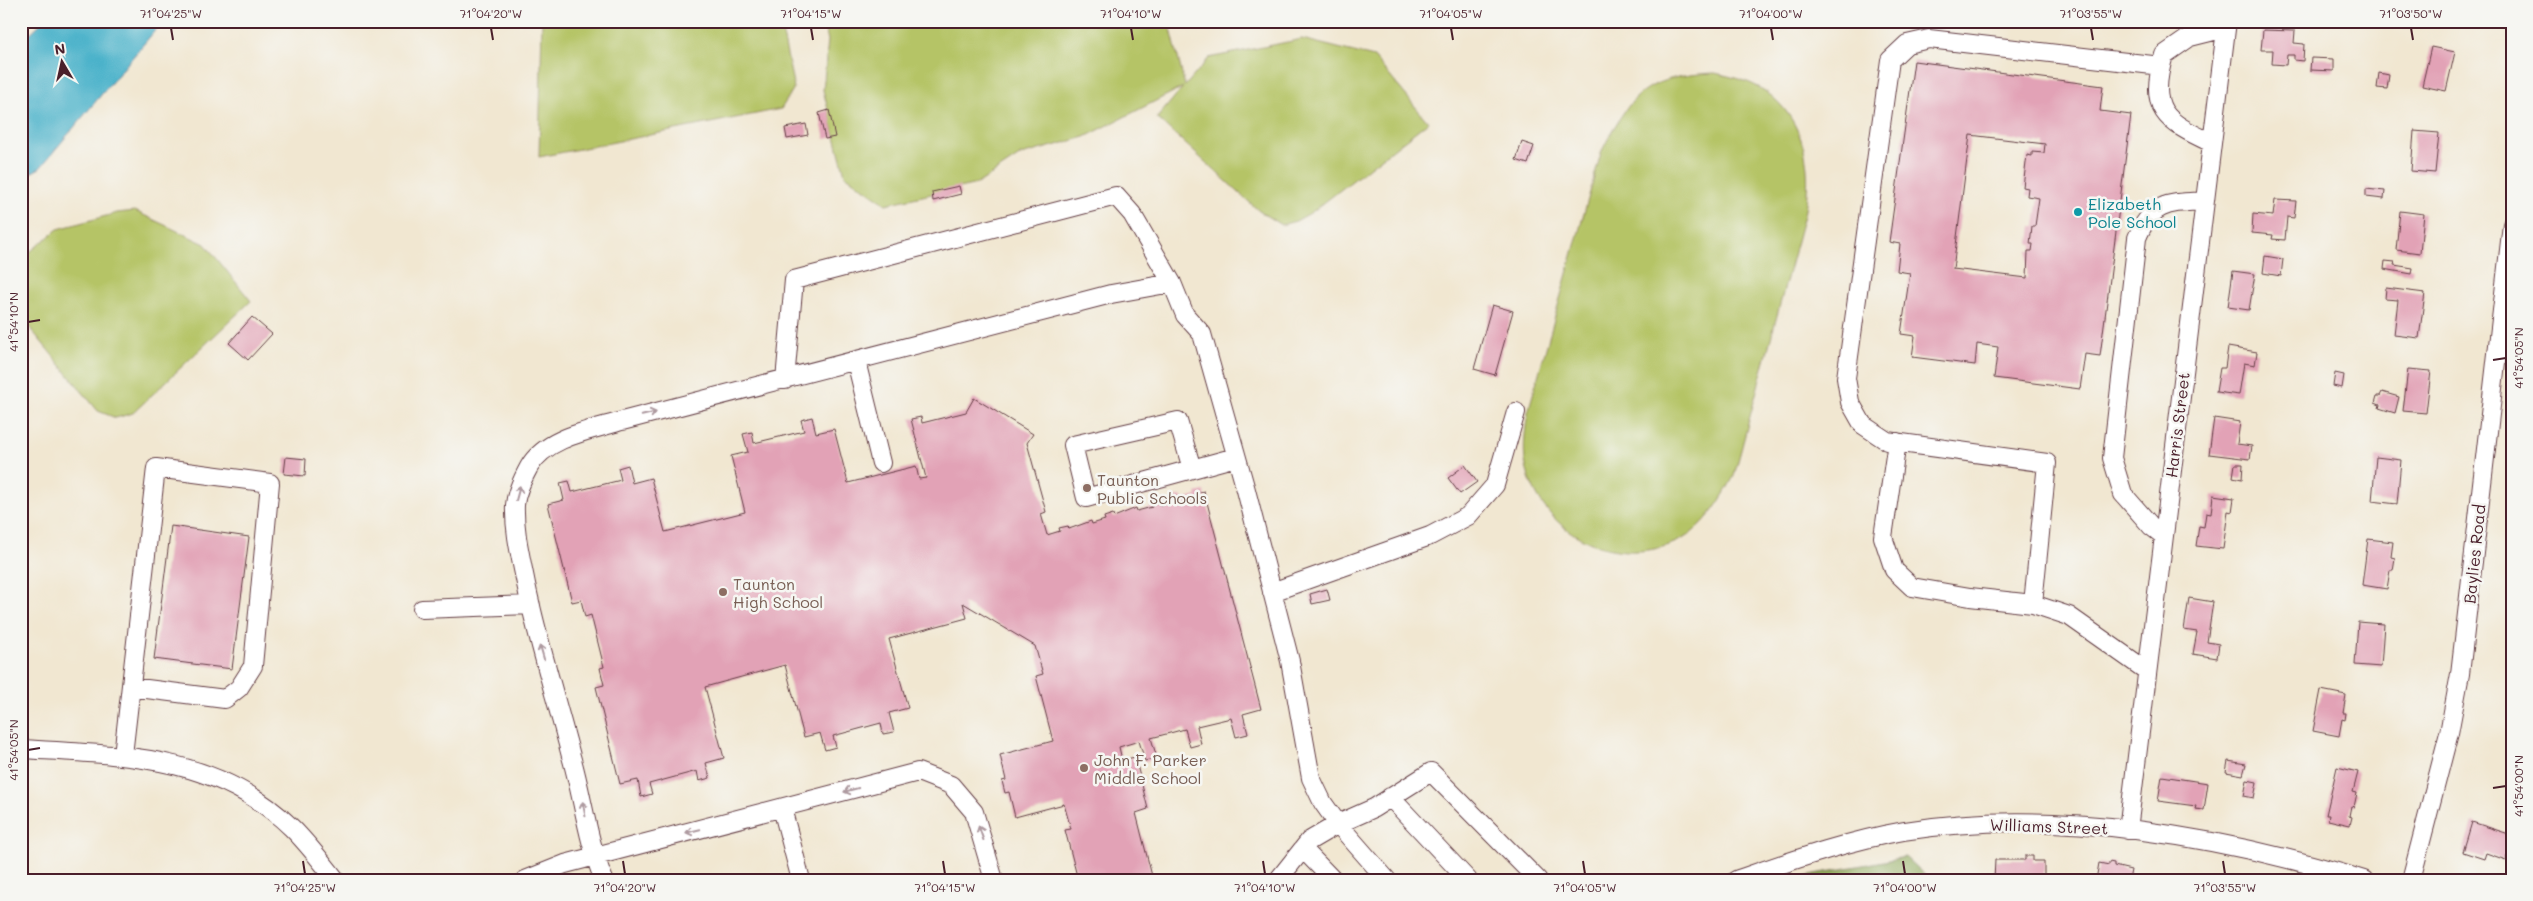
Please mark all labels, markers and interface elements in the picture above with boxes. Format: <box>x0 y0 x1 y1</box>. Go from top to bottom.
text: 71°04'25"W <box>140 5 202 21</box>
text: 71°04'20"W <box>460 5 522 21</box>
text: 71°04'15"W <box>781 5 841 21</box>
text: 71°04'10"W <box>1100 5 1162 21</box>
text: 71°04'05"W <box>1420 5 1482 21</box>
text: 71°04'00"W <box>1739 5 1803 21</box>
text: 71°03'55"W <box>2060 5 2122 21</box>
text: 71°03'50"W <box>2380 5 2442 21</box>
north arrow <box>38 38 88 88</box>
text: N <box>53 38 67 59</box>
place label: Elizabeth Pole School <box>2088 193 2177 232</box>
marker: Elizabeth Pole School <box>2072 206 2084 218</box>
text: 41°54'10"N <box>5 292 21 352</box>
text: 41°54'05"N <box>2510 327 2526 389</box>
street label: Harris Street <box>2160 371 2194 479</box>
one-way arrow <box>641 409 657 418</box>
place label: Taunton Public Schools <box>1097 469 1207 508</box>
marker: Taunton Public Schools <box>1081 482 1093 494</box>
one-way arrow <box>514 485 523 501</box>
street label: Baylies Road <box>2458 503 2490 605</box>
place label: Taunton High School <box>733 573 823 612</box>
marker: Taunton High School <box>717 586 729 598</box>
one-way arrow <box>537 644 547 660</box>
text: 41°54'05"N <box>5 719 21 781</box>
place label: John F. Parker Middle School <box>1094 749 1207 788</box>
text: 41°54'00"N <box>2510 755 2526 817</box>
marker: John F. Parker Middle School <box>1078 762 1090 774</box>
one-way arrow <box>843 786 859 795</box>
one-way arrow <box>579 801 588 817</box>
street label: Williams Street <box>1989 813 2109 839</box>
one-way arrow <box>976 825 986 841</box>
one-way arrow <box>686 827 702 836</box>
text: 71°04'25"W <box>274 879 336 895</box>
text: 71°04'20"W <box>594 879 656 895</box>
text: 71°04'15"W <box>915 879 975 895</box>
text: 71°04'10"W <box>1234 879 1296 895</box>
text: 71°04'05"W <box>1554 879 1616 895</box>
text: 71°04'00"W <box>1873 879 1937 895</box>
text: 71°03'55"W <box>2194 879 2256 895</box>

